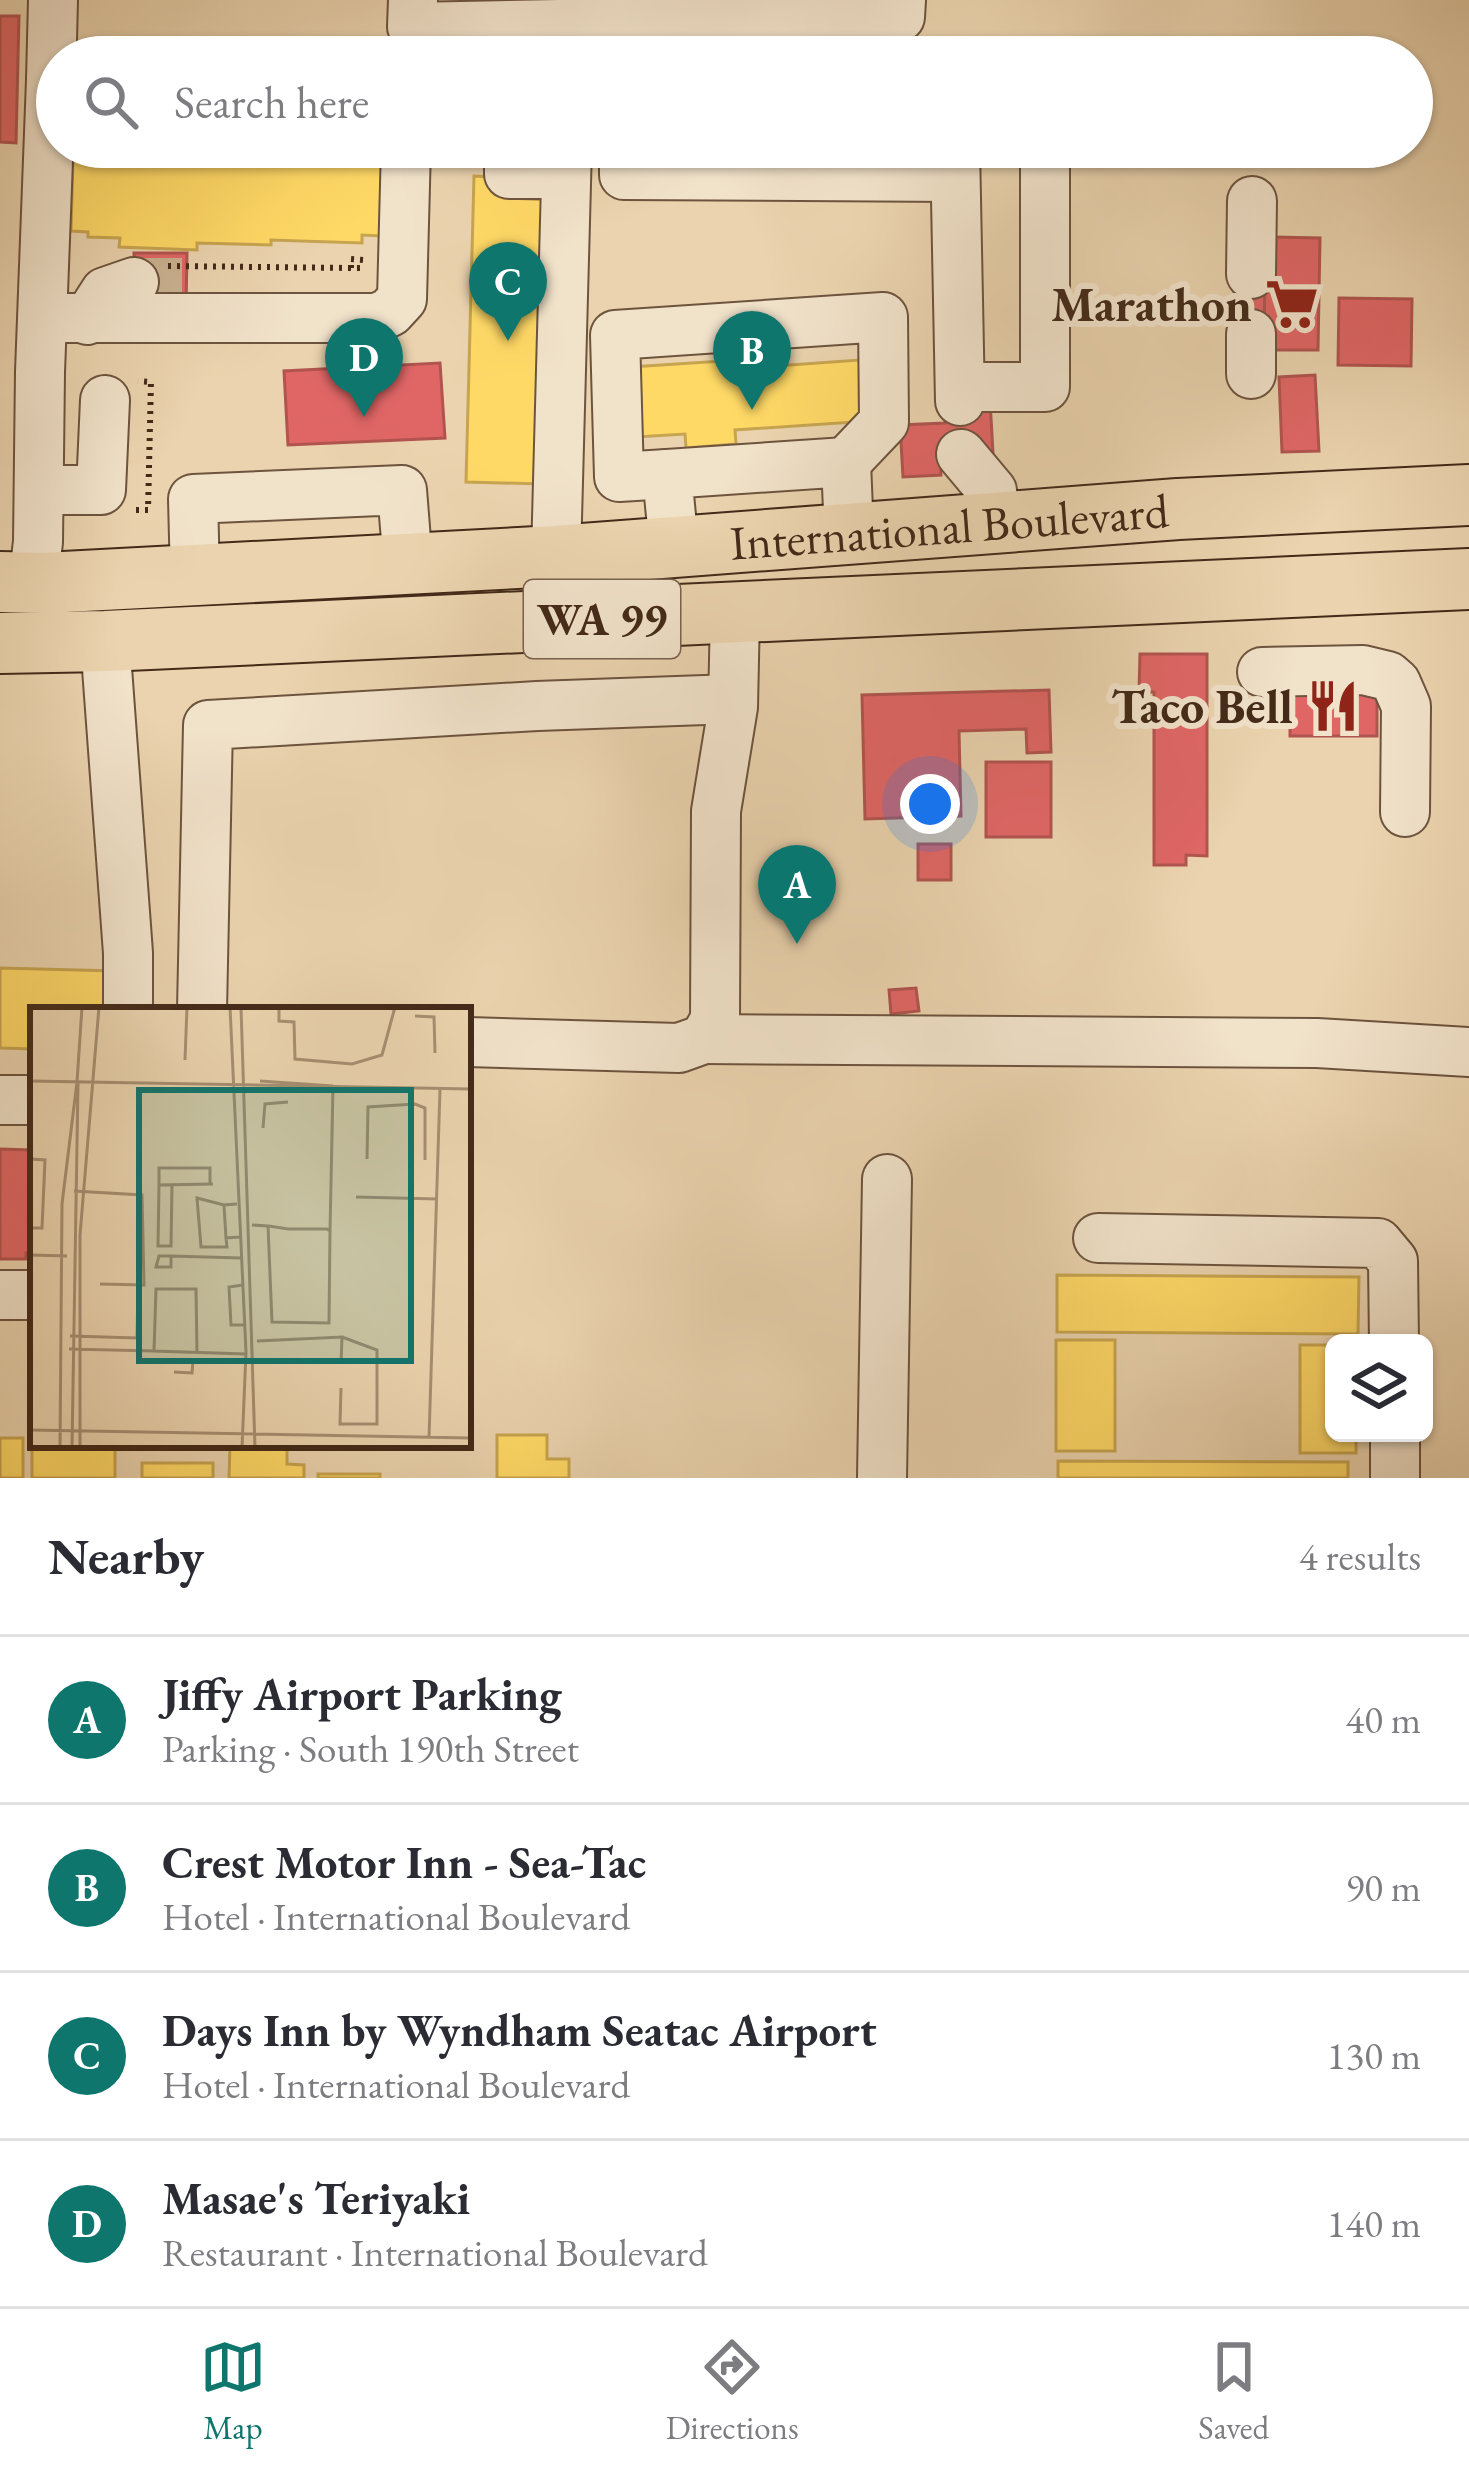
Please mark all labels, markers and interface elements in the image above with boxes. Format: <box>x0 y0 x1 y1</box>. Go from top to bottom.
search box <box>36 36 1433 168</box>
icon: search <box>78 69 144 135</box>
text: Search here <box>174 73 369 131</box>
pin: C <box>469 242 547 341</box>
place label: Marathon <box>1051 273 1252 335</box>
supermarket icon: Marathon <box>1263 275 1321 333</box>
pin: B <box>713 311 791 410</box>
pin: D <box>325 318 403 417</box>
street label: International Boulevard <box>728 479 1171 574</box>
road number: WA 99 <box>524 580 680 658</box>
place label: Taco Bell <box>1111 675 1293 737</box>
restaurant icon: Taco Bell <box>1304 677 1362 735</box>
your location <box>900 774 960 834</box>
pin: A <box>758 845 836 944</box>
inset map <box>30 1007 471 1448</box>
map controls <box>1325 1334 1433 1442</box>
button: layers <box>1325 1334 1433 1442</box>
text: Nearby <box>48 1523 204 1589</box>
text: 4 results <box>1299 1531 1421 1582</box>
text: Jiffy Airport Parking <box>162 1665 562 1723</box>
text: A <box>73 1694 101 1745</box>
text: 40 m <box>1345 1694 1421 1745</box>
text: Parking · South 190th Street <box>162 1723 579 1774</box>
text: Crest Motor Inn - Sea-Tac <box>162 1833 646 1891</box>
text: B <box>75 1862 99 1913</box>
text: 90 m <box>1345 1862 1421 1913</box>
text: Hotel · International Boulevard <box>162 1891 630 1942</box>
text: Days Inn by Wyndham Seatac Airport <box>162 2001 877 2059</box>
text: C <box>73 2030 101 2081</box>
text: 130 m <box>1327 2030 1421 2081</box>
text: Hotel · International Boulevard <box>162 2059 630 2110</box>
text: Masae's Teriyaki <box>162 2169 470 2227</box>
text: D <box>72 2198 102 2249</box>
text: 140 m <box>1327 2198 1421 2249</box>
text: Restaurant · International Boulevard <box>162 2227 708 2278</box>
tab: Map <box>200 2334 266 2449</box>
tab: Directions <box>666 2334 799 2449</box>
tab: Saved <box>1198 2334 1269 2449</box>

